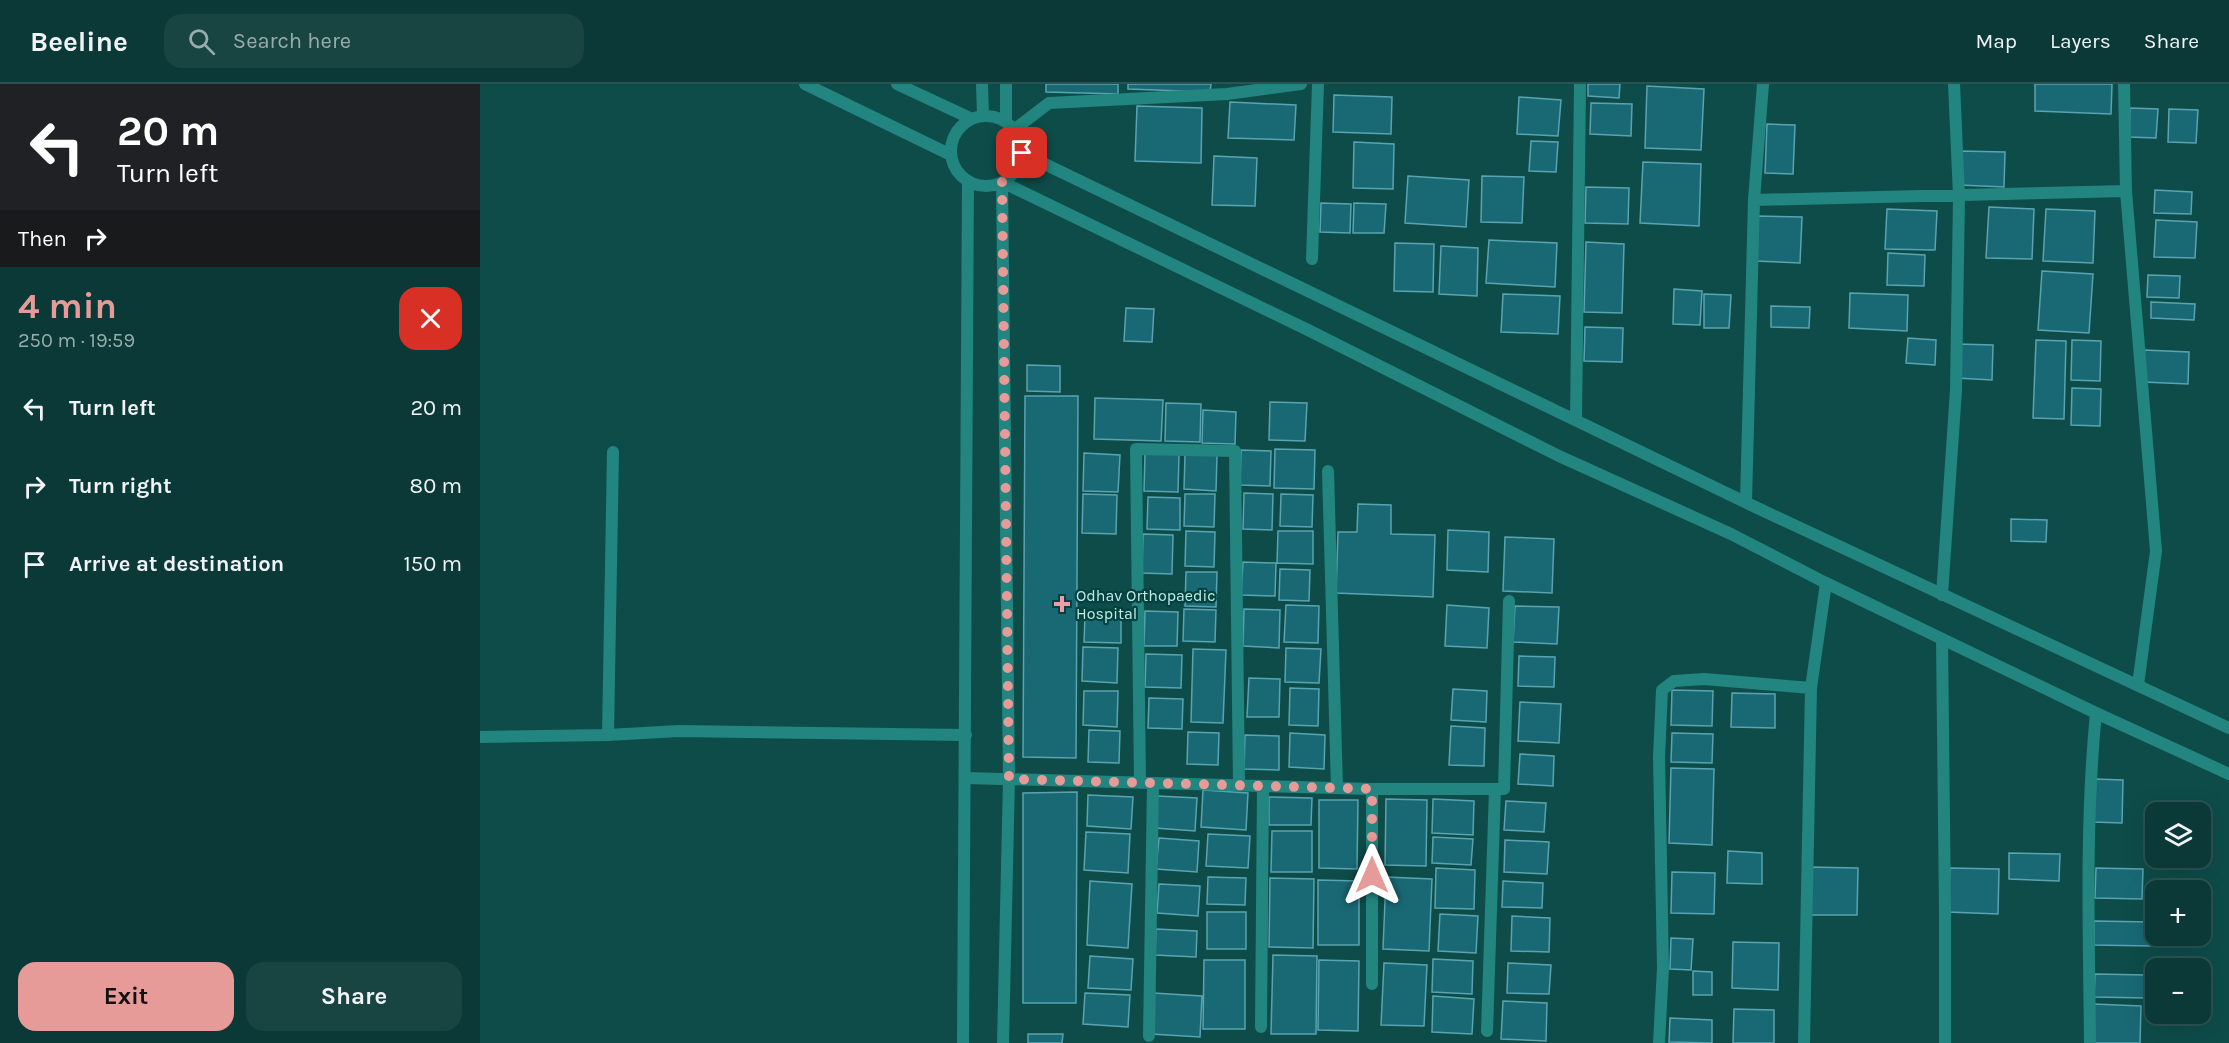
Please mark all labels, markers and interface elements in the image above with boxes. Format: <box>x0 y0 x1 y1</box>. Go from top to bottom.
search box <box>164 14 584 68</box>
text: Beeline <box>30 25 128 58</box>
icon: search <box>185 25 218 58</box>
text: Search here <box>233 28 351 54</box>
text: Map <box>1975 29 2017 53</box>
text: Layers <box>2050 29 2111 53</box>
text: Share <box>2144 29 2199 53</box>
text: 20 m <box>117 106 219 156</box>
icon: left <box>18 108 96 186</box>
pin <box>996 127 1047 178</box>
icon: arrive <box>1005 136 1038 169</box>
text: Turn left <box>117 157 218 189</box>
icon: right <box>79 222 112 255</box>
text: Then <box>18 226 67 252</box>
text: 4 min <box>18 285 117 327</box>
button: close <box>399 287 462 350</box>
text: 250 m · 19:59 <box>18 329 135 352</box>
icon: left <box>18 392 51 425</box>
text: Turn left <box>69 395 156 421</box>
text: 20 m <box>410 395 462 421</box>
icon: right <box>18 470 51 503</box>
text: Turn right <box>69 473 172 499</box>
text: 80 m <box>410 473 462 499</box>
icon: arrive <box>18 548 51 581</box>
text: Arrive at destination <box>69 551 284 577</box>
text: 150 m <box>403 551 462 577</box>
place label: Odhav Orthopaedic Hospital <box>1076 586 1216 623</box>
marker: Odhav Orthopaedic Hospital <box>1053 595 1071 613</box>
map controls <box>2145 802 2211 1024</box>
button: layers <box>2145 802 2211 868</box>
position arrow <box>1340 843 1404 907</box>
button: + <box>2145 880 2211 946</box>
button: − <box>2145 958 2211 1024</box>
button: Exit <box>18 962 234 1031</box>
button: Share <box>246 962 462 1031</box>

